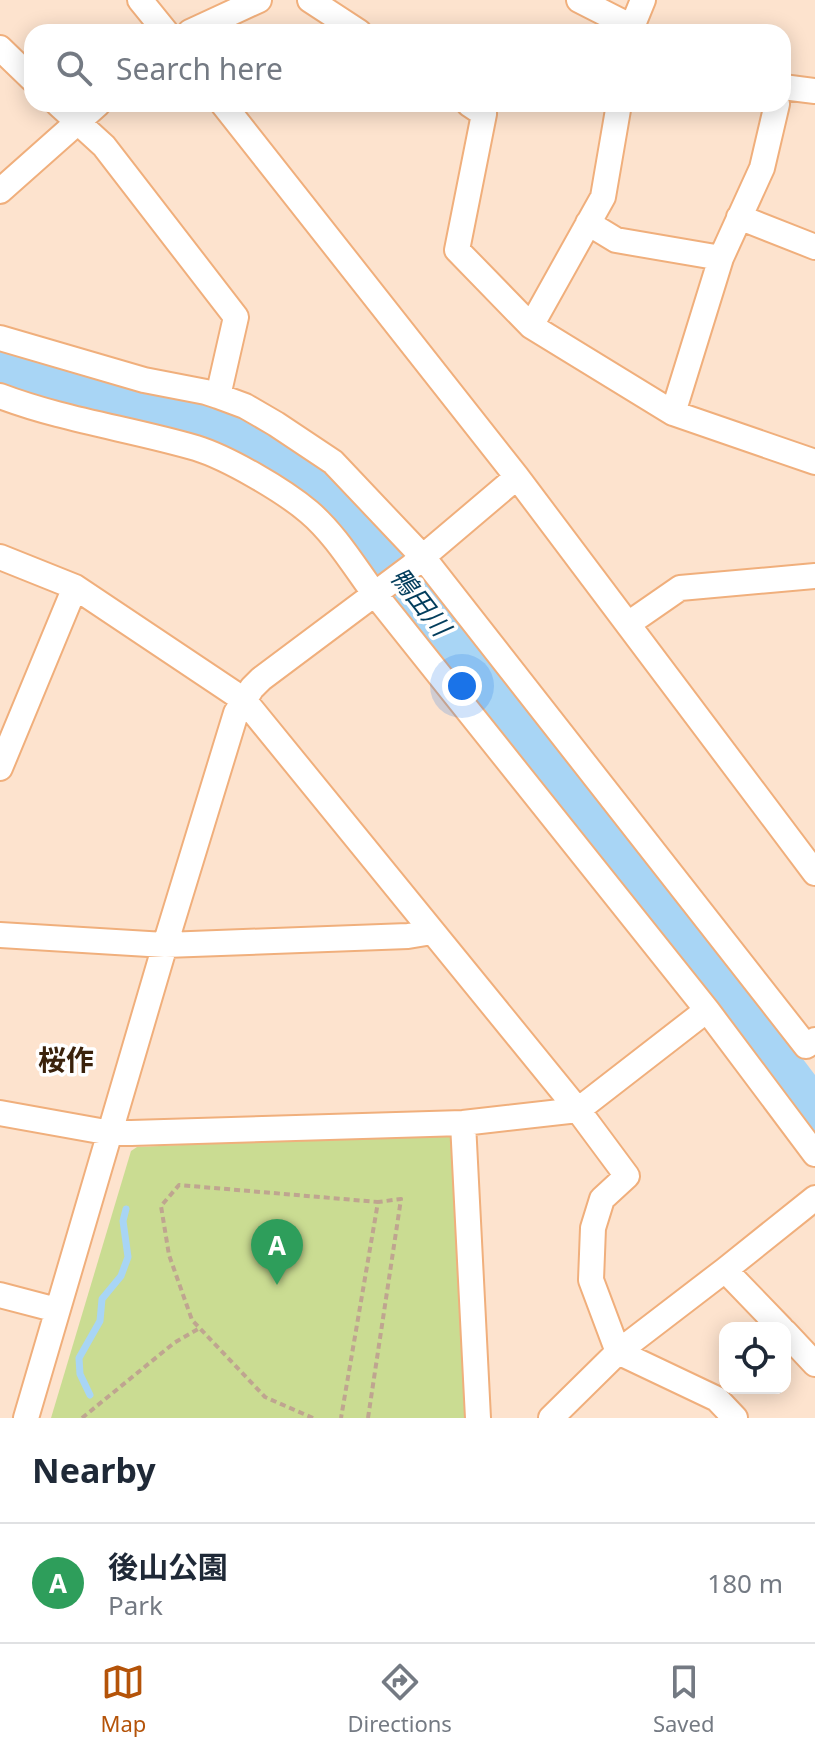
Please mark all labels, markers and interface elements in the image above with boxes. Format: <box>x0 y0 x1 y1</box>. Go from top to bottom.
search box <box>24 24 791 112</box>
icon: search <box>52 46 96 90</box>
text: Search here <box>116 48 283 89</box>
water label: 鴨田川 <box>383 559 461 645</box>
your location <box>442 666 482 706</box>
district label: 桜作 <box>38 1040 94 1078</box>
pin: A <box>251 1219 303 1285</box>
map controls <box>719 1322 791 1394</box>
button: locate <box>719 1322 791 1394</box>
text: Nearby <box>32 1447 156 1493</box>
text: 後山公園 <box>108 1546 228 1587</box>
text: A <box>49 1565 67 1601</box>
text: 180 m <box>707 1565 783 1601</box>
text: Park <box>108 1587 163 1623</box>
tab: Map <box>101 1660 146 1738</box>
tab: Directions <box>347 1660 452 1738</box>
tab: Saved <box>653 1660 714 1738</box>

